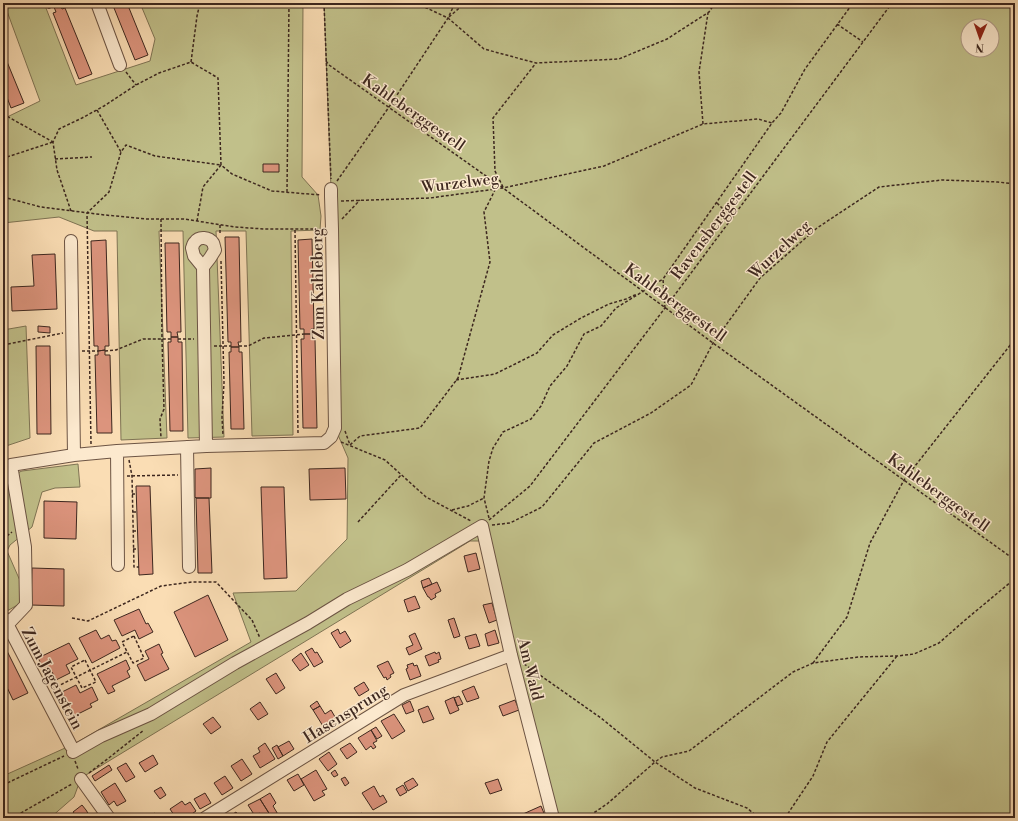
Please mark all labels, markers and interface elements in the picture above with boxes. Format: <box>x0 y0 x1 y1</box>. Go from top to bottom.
north arrow <box>960 18 1000 58</box>
text: N <box>975 40 984 54</box>
street label: Kahleberggestell <box>358 70 469 156</box>
street label: Ravensberggestell <box>667 167 761 284</box>
street label: Wurzelweg <box>419 168 501 198</box>
street label: Wurzelweg <box>744 215 815 284</box>
street label: Zum Kahleberg <box>307 227 329 340</box>
street label: Kahleberggestell <box>620 259 731 347</box>
street label: Kahleberggestell <box>883 449 994 537</box>
street label: Zum Jagenstein <box>17 624 88 733</box>
street label: Am Wald <box>512 635 547 703</box>
street label: Hasensprung <box>299 680 392 748</box>

